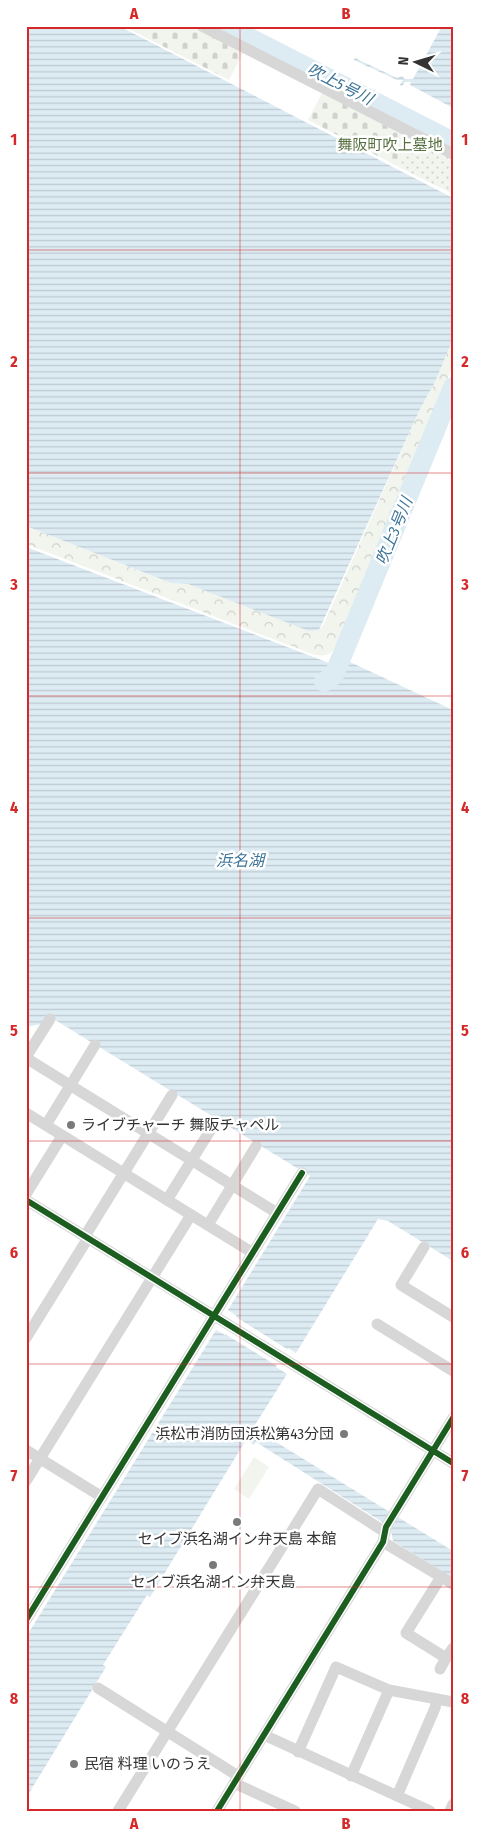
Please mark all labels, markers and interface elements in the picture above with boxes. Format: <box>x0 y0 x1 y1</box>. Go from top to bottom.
text: A <box>129 4 139 23</box>
text: B <box>342 4 351 23</box>
north arrow <box>392 38 442 88</box>
text: N <box>395 56 412 66</box>
water label: 吹上5号川 <box>304 59 378 110</box>
text: 1 <box>11 130 17 149</box>
text: 1 <box>462 130 468 149</box>
park label: 舞阪町吹上墓地 <box>337 136 443 154</box>
text: 2 <box>9 352 18 371</box>
text: 2 <box>460 352 469 371</box>
water label: 吹上3号川 <box>372 493 417 568</box>
text: 3 <box>9 575 18 594</box>
text: 3 <box>460 575 469 594</box>
text: 4 <box>10 798 18 817</box>
text: 4 <box>461 798 469 817</box>
water label: 浜名湖 <box>216 851 267 870</box>
text: 5 <box>10 1021 18 1040</box>
text: 5 <box>461 1021 469 1040</box>
place label: ライブチャーチ 舞阪チャペル <box>81 1116 279 1134</box>
marker: ライブチャーチ 舞阪チャペル <box>65 1119 77 1131</box>
text: 6 <box>10 1243 18 1262</box>
text: 6 <box>461 1243 469 1262</box>
place label: 浜松市消防団浜松第43分団 <box>155 1425 334 1443</box>
marker: 浜松市消防団浜松第43分団 <box>338 1428 350 1440</box>
text: 7 <box>11 1466 18 1485</box>
text: 7 <box>462 1466 469 1485</box>
marker: セイブ浜名湖イン弁天島 本館 <box>231 1516 243 1528</box>
place label: セイブ浜名湖イン弁天島 本館 <box>138 1530 336 1548</box>
marker: セイブ浜名湖イン弁天島 <box>207 1559 219 1571</box>
place label: セイブ浜名湖イン弁天島 <box>130 1573 296 1591</box>
text: 8 <box>10 1689 19 1708</box>
text: 8 <box>461 1689 470 1708</box>
place label: 民宿 料理 いのうえ <box>84 1755 211 1773</box>
marker: 民宿 料理 いのうえ <box>68 1758 80 1770</box>
text: A <box>129 1814 139 1833</box>
text: B <box>342 1814 351 1833</box>

